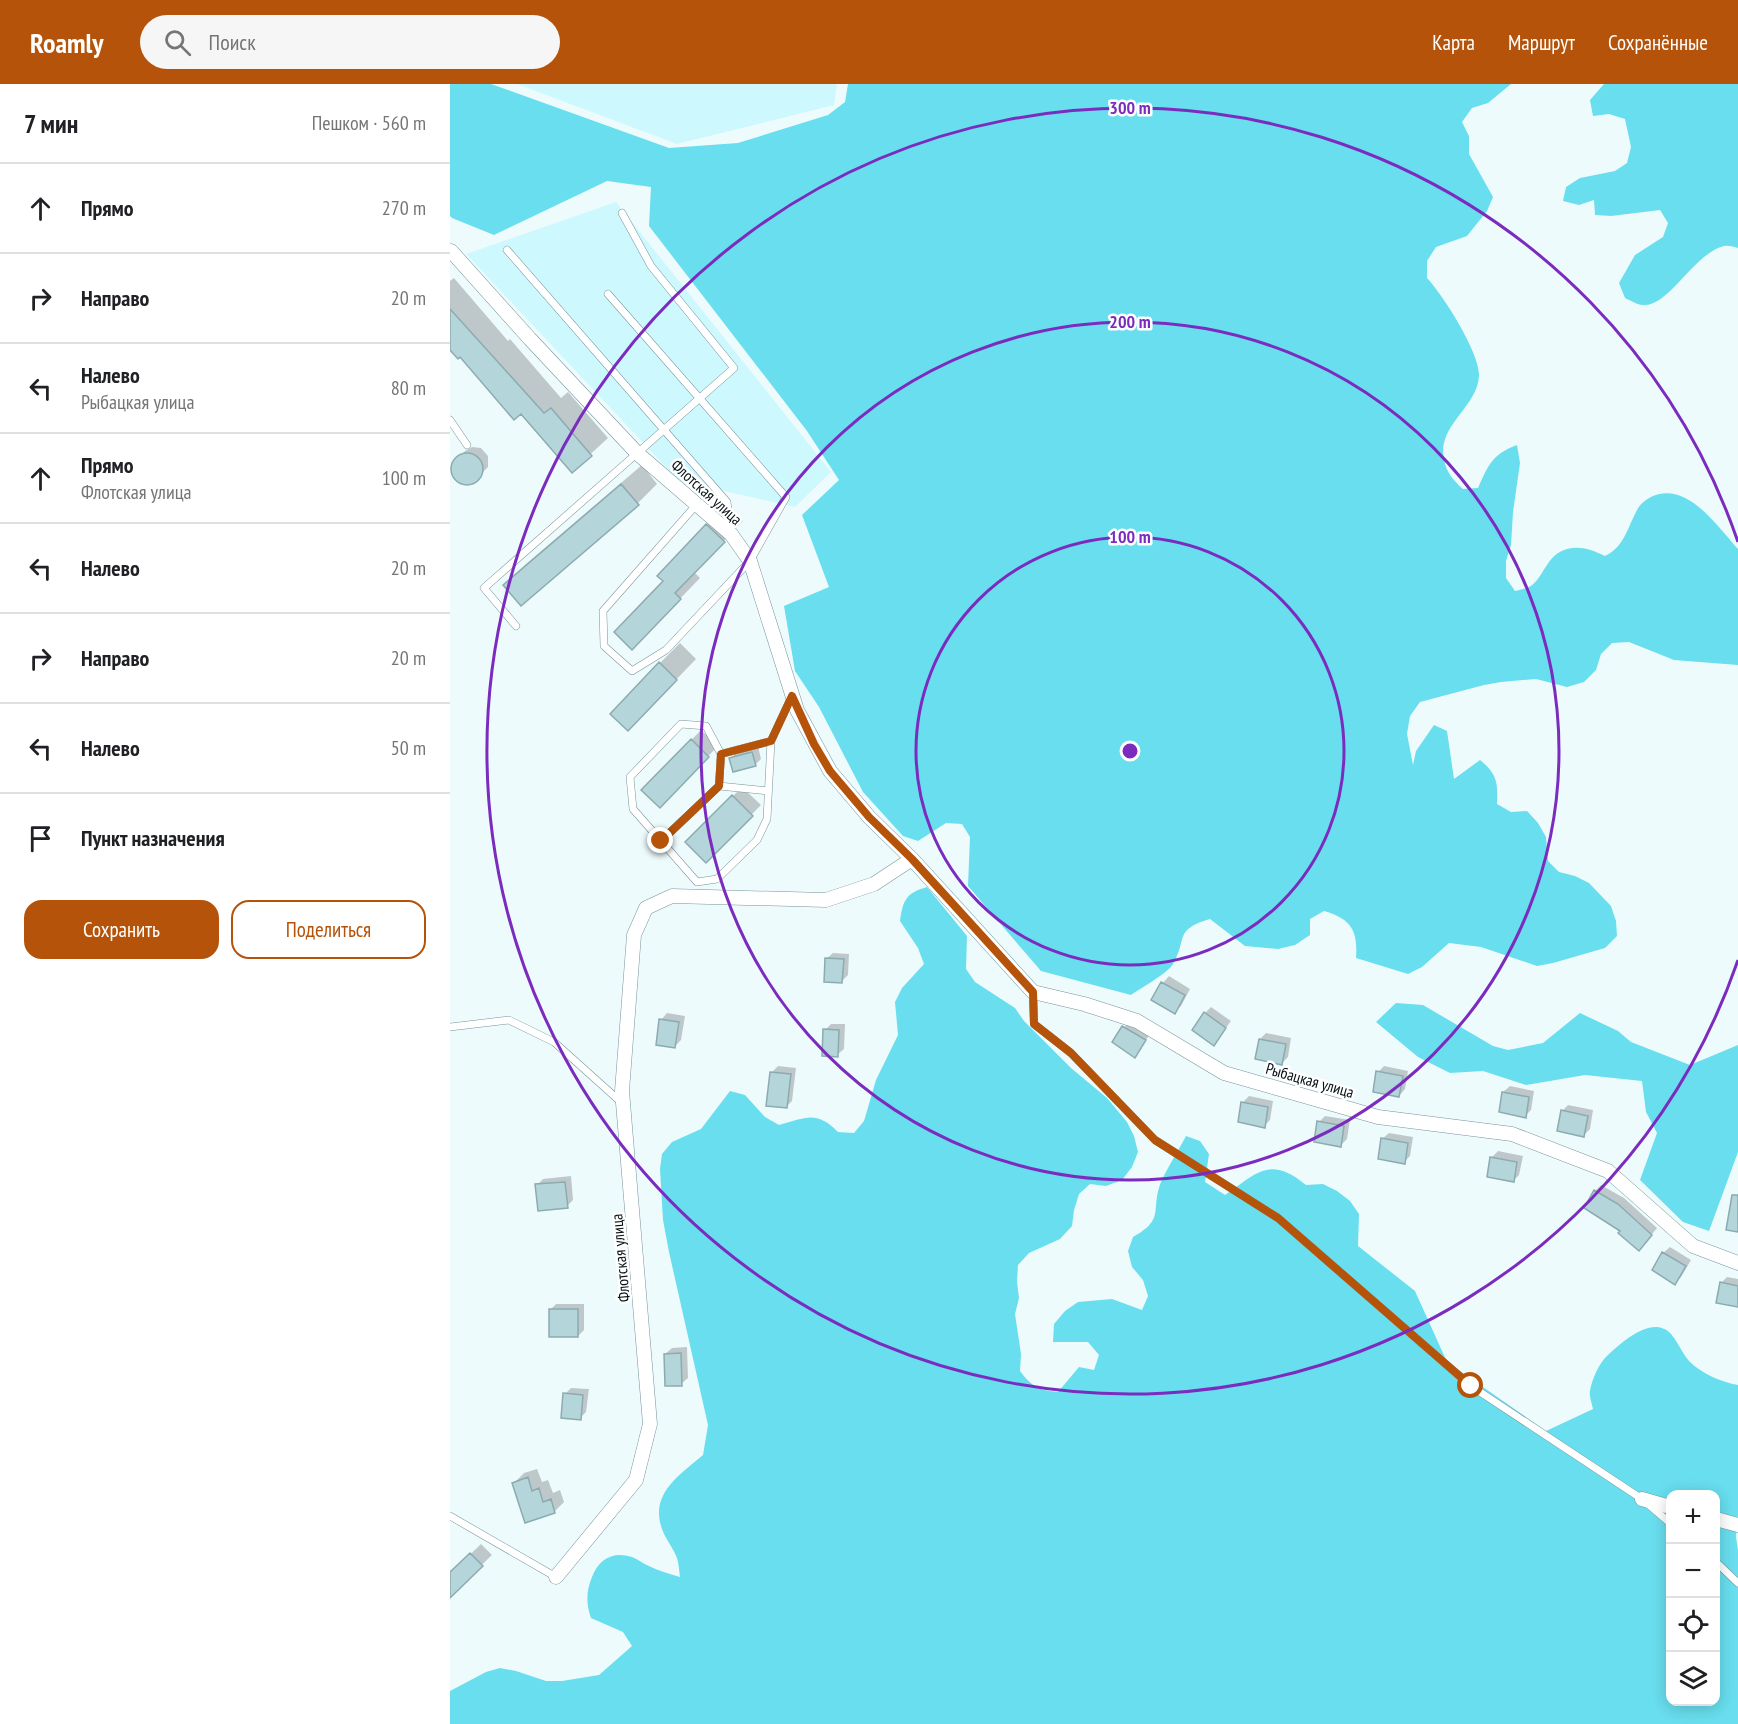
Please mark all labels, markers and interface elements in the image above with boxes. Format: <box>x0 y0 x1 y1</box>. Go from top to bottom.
search box <box>140 15 560 69</box>
text: Roamly <box>30 24 104 61</box>
icon: search <box>161 26 194 59</box>
text: Поиск <box>209 28 256 56</box>
text: Карта <box>1432 29 1475 56</box>
text: Маршрут <box>1508 29 1575 56</box>
text: Сохранённые <box>1608 29 1708 56</box>
text: 300 m <box>1109 96 1151 119</box>
text: 7 мин <box>24 107 78 140</box>
text: Пешком · 560 m <box>312 110 426 136</box>
icon: ahead <box>24 192 57 225</box>
text: Прямо <box>81 194 134 222</box>
text: 270 m <box>382 195 426 221</box>
icon: right <box>24 282 57 315</box>
text: Направо <box>81 284 149 312</box>
text: 20 m <box>391 285 426 311</box>
text: 200 m <box>1109 310 1151 333</box>
text: Налево <box>81 361 140 389</box>
icon: left <box>24 372 57 405</box>
text: 80 m <box>391 375 426 401</box>
text: Рыбацкая улица <box>81 389 194 415</box>
text: Прямо <box>81 451 134 479</box>
street label: Флотская улица <box>667 455 747 529</box>
icon: ahead <box>24 462 57 495</box>
text: 100 m <box>382 465 426 491</box>
text: Флотская улица <box>81 479 192 505</box>
text: 100 m <box>1109 525 1151 548</box>
icon: left <box>24 552 57 585</box>
text: Налево <box>81 554 140 582</box>
text: 20 m <box>391 555 426 581</box>
icon: right <box>24 642 57 675</box>
text: Направо <box>81 644 149 672</box>
text: 20 m <box>391 645 426 671</box>
icon: left <box>24 732 57 765</box>
text: Налево <box>81 734 140 762</box>
text: 50 m <box>391 735 426 761</box>
centre of rings <box>1120 741 1140 761</box>
icon: arrive <box>24 822 57 855</box>
text: Пункт назначения <box>81 824 225 852</box>
route end <box>647 827 673 853</box>
button: Сохранить <box>24 900 219 959</box>
button: Поделиться <box>231 900 426 959</box>
street label: Рыбацкая улица <box>1264 1058 1356 1102</box>
street label: Флотская улица <box>606 1213 634 1303</box>
route start <box>1457 1372 1483 1398</box>
map controls <box>1666 1490 1720 1706</box>
button: + <box>1666 1490 1720 1544</box>
button: − <box>1666 1544 1720 1598</box>
button: locate <box>1666 1598 1720 1652</box>
button: layers <box>1666 1652 1720 1706</box>

